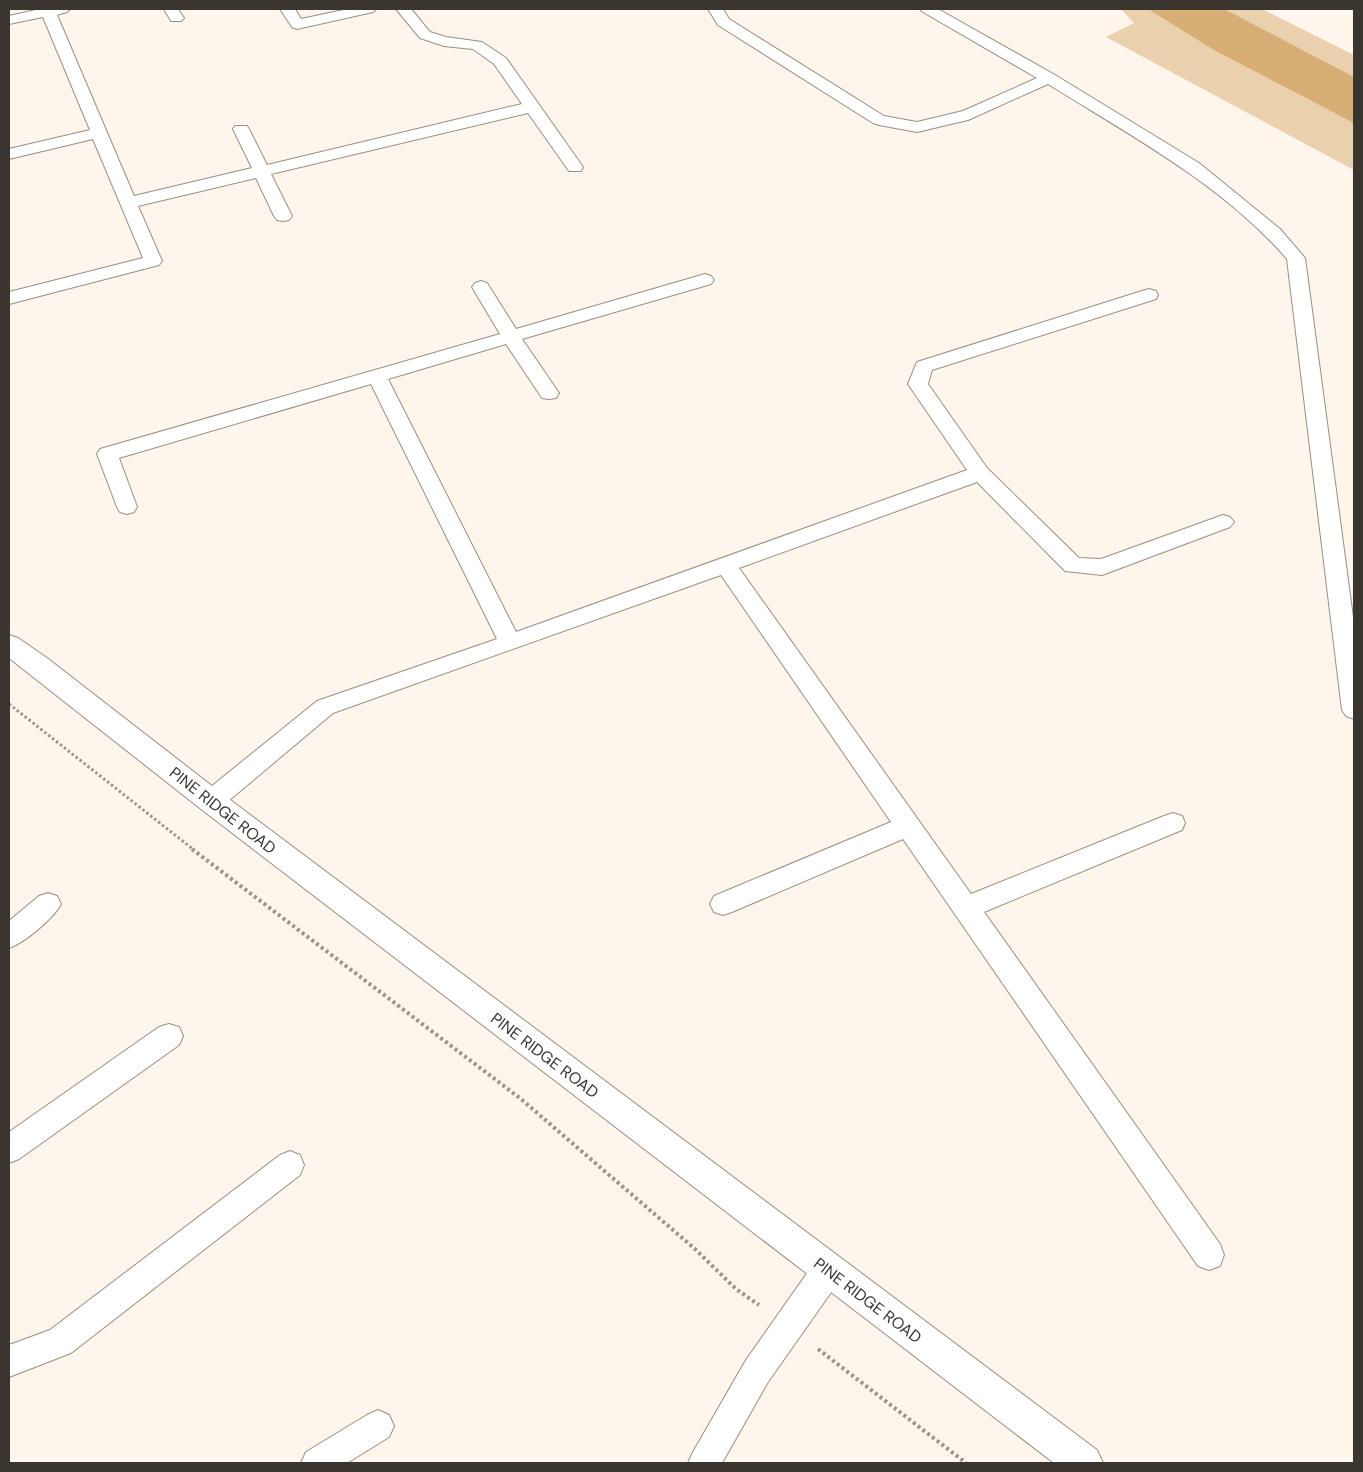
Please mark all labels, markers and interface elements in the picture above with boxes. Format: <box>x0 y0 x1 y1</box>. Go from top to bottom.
street label: PINE RIDGE ROAD <box>165 762 280 859</box>
street label: PINE RIDGE ROAD <box>487 1008 603 1103</box>
street label: PINE RIDGE ROAD <box>810 1253 926 1348</box>

